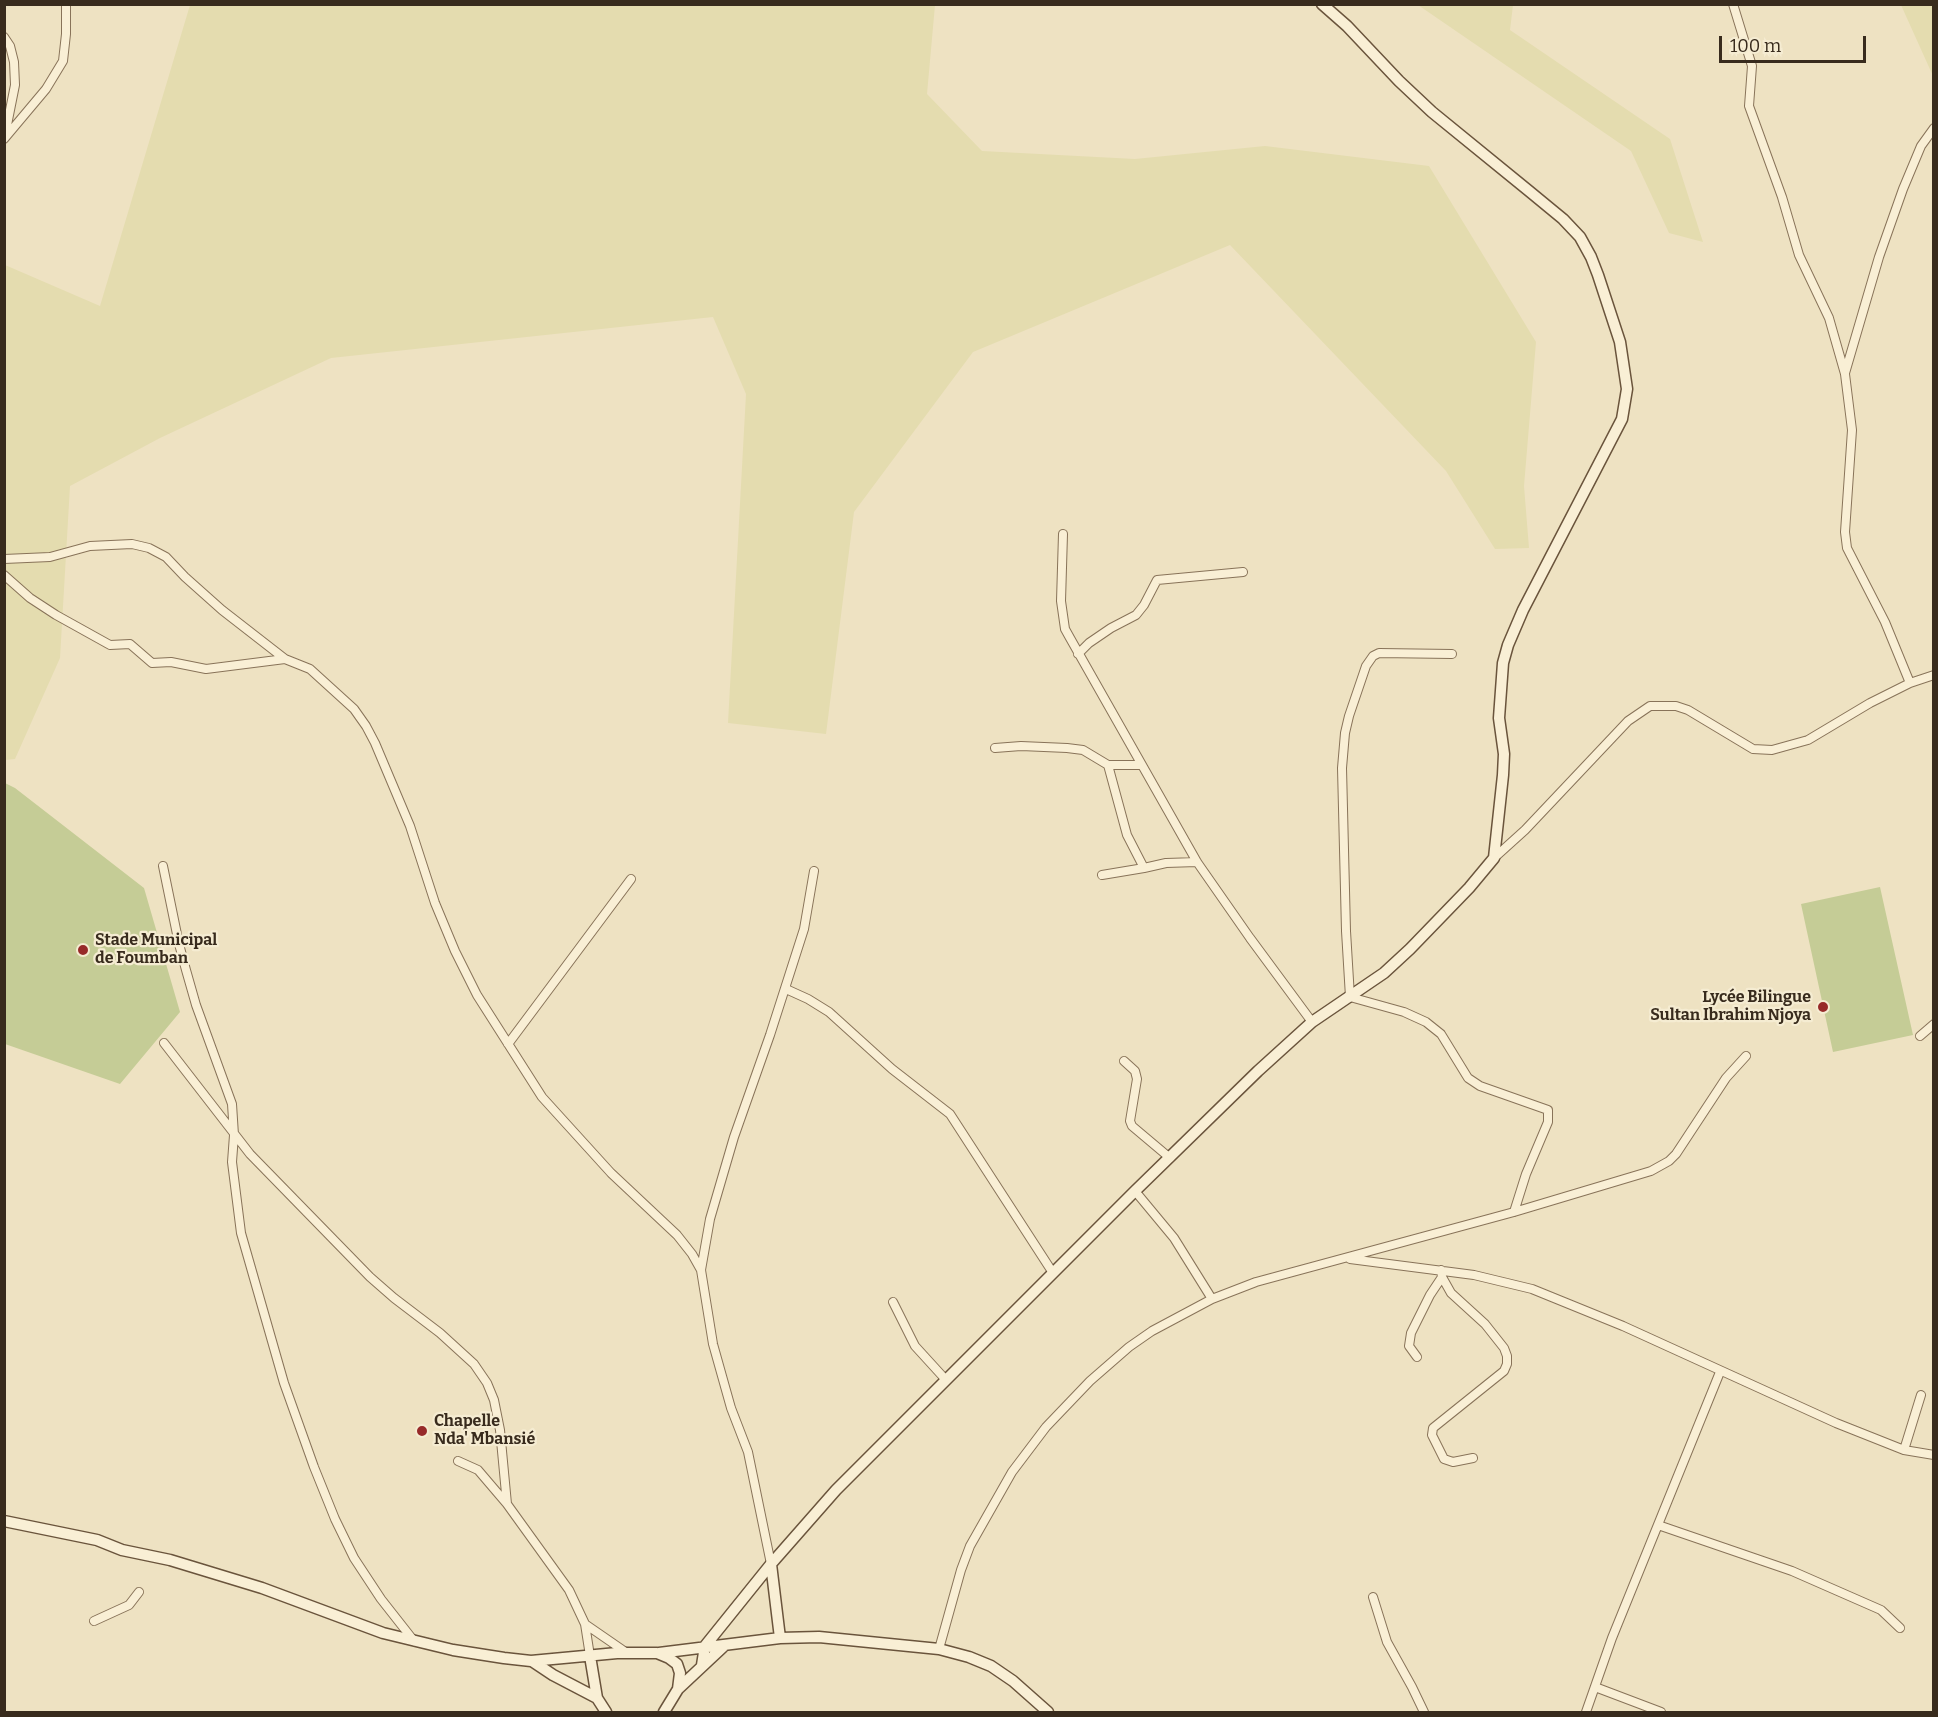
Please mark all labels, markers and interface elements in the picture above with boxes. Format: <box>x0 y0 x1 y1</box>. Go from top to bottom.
scale bar <box>1722 24 1869 62</box>
text: 100 m <box>1730 35 1781 57</box>
place label: Stade Municipal de Foumban <box>95 931 217 969</box>
marker: Stade Municipal de Foumban <box>76 943 90 957</box>
place label: Lycée Bilingue Sultan Ibrahim Njoya <box>1650 988 1811 1026</box>
marker: Lycée Bilingue Sultan Ibrahim Njoya <box>1816 1000 1830 1014</box>
place label: Chapelle Nda' Mbansié <box>434 1412 535 1450</box>
marker: Chapelle Nda' Mbansié <box>415 1424 429 1438</box>

